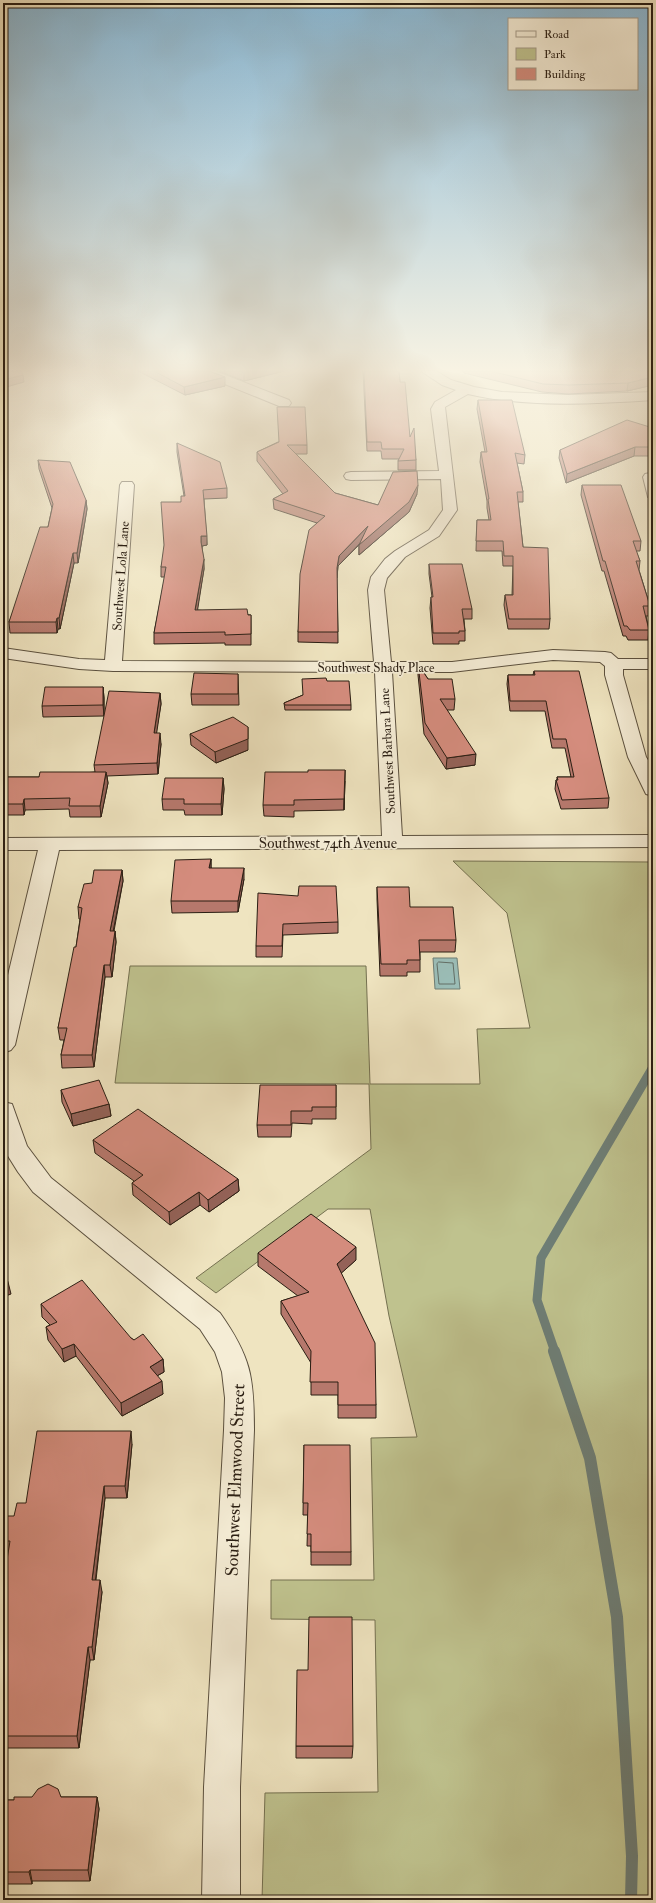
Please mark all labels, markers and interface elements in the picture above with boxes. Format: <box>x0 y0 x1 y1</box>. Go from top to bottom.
legend <box>508 18 638 90</box>
text: Road <box>544 27 569 42</box>
text: Park <box>544 47 566 62</box>
text: Building <box>544 67 587 82</box>
street label: Southwest Lola Lane <box>109 520 133 631</box>
street label: Southwest Shady Place <box>317 660 435 677</box>
street label: Southwest Barbara Lane <box>377 687 399 814</box>
street label: Southwest 74th Avenue <box>259 834 397 853</box>
street label: Southwest Elmwood Street <box>221 1383 250 1577</box>

